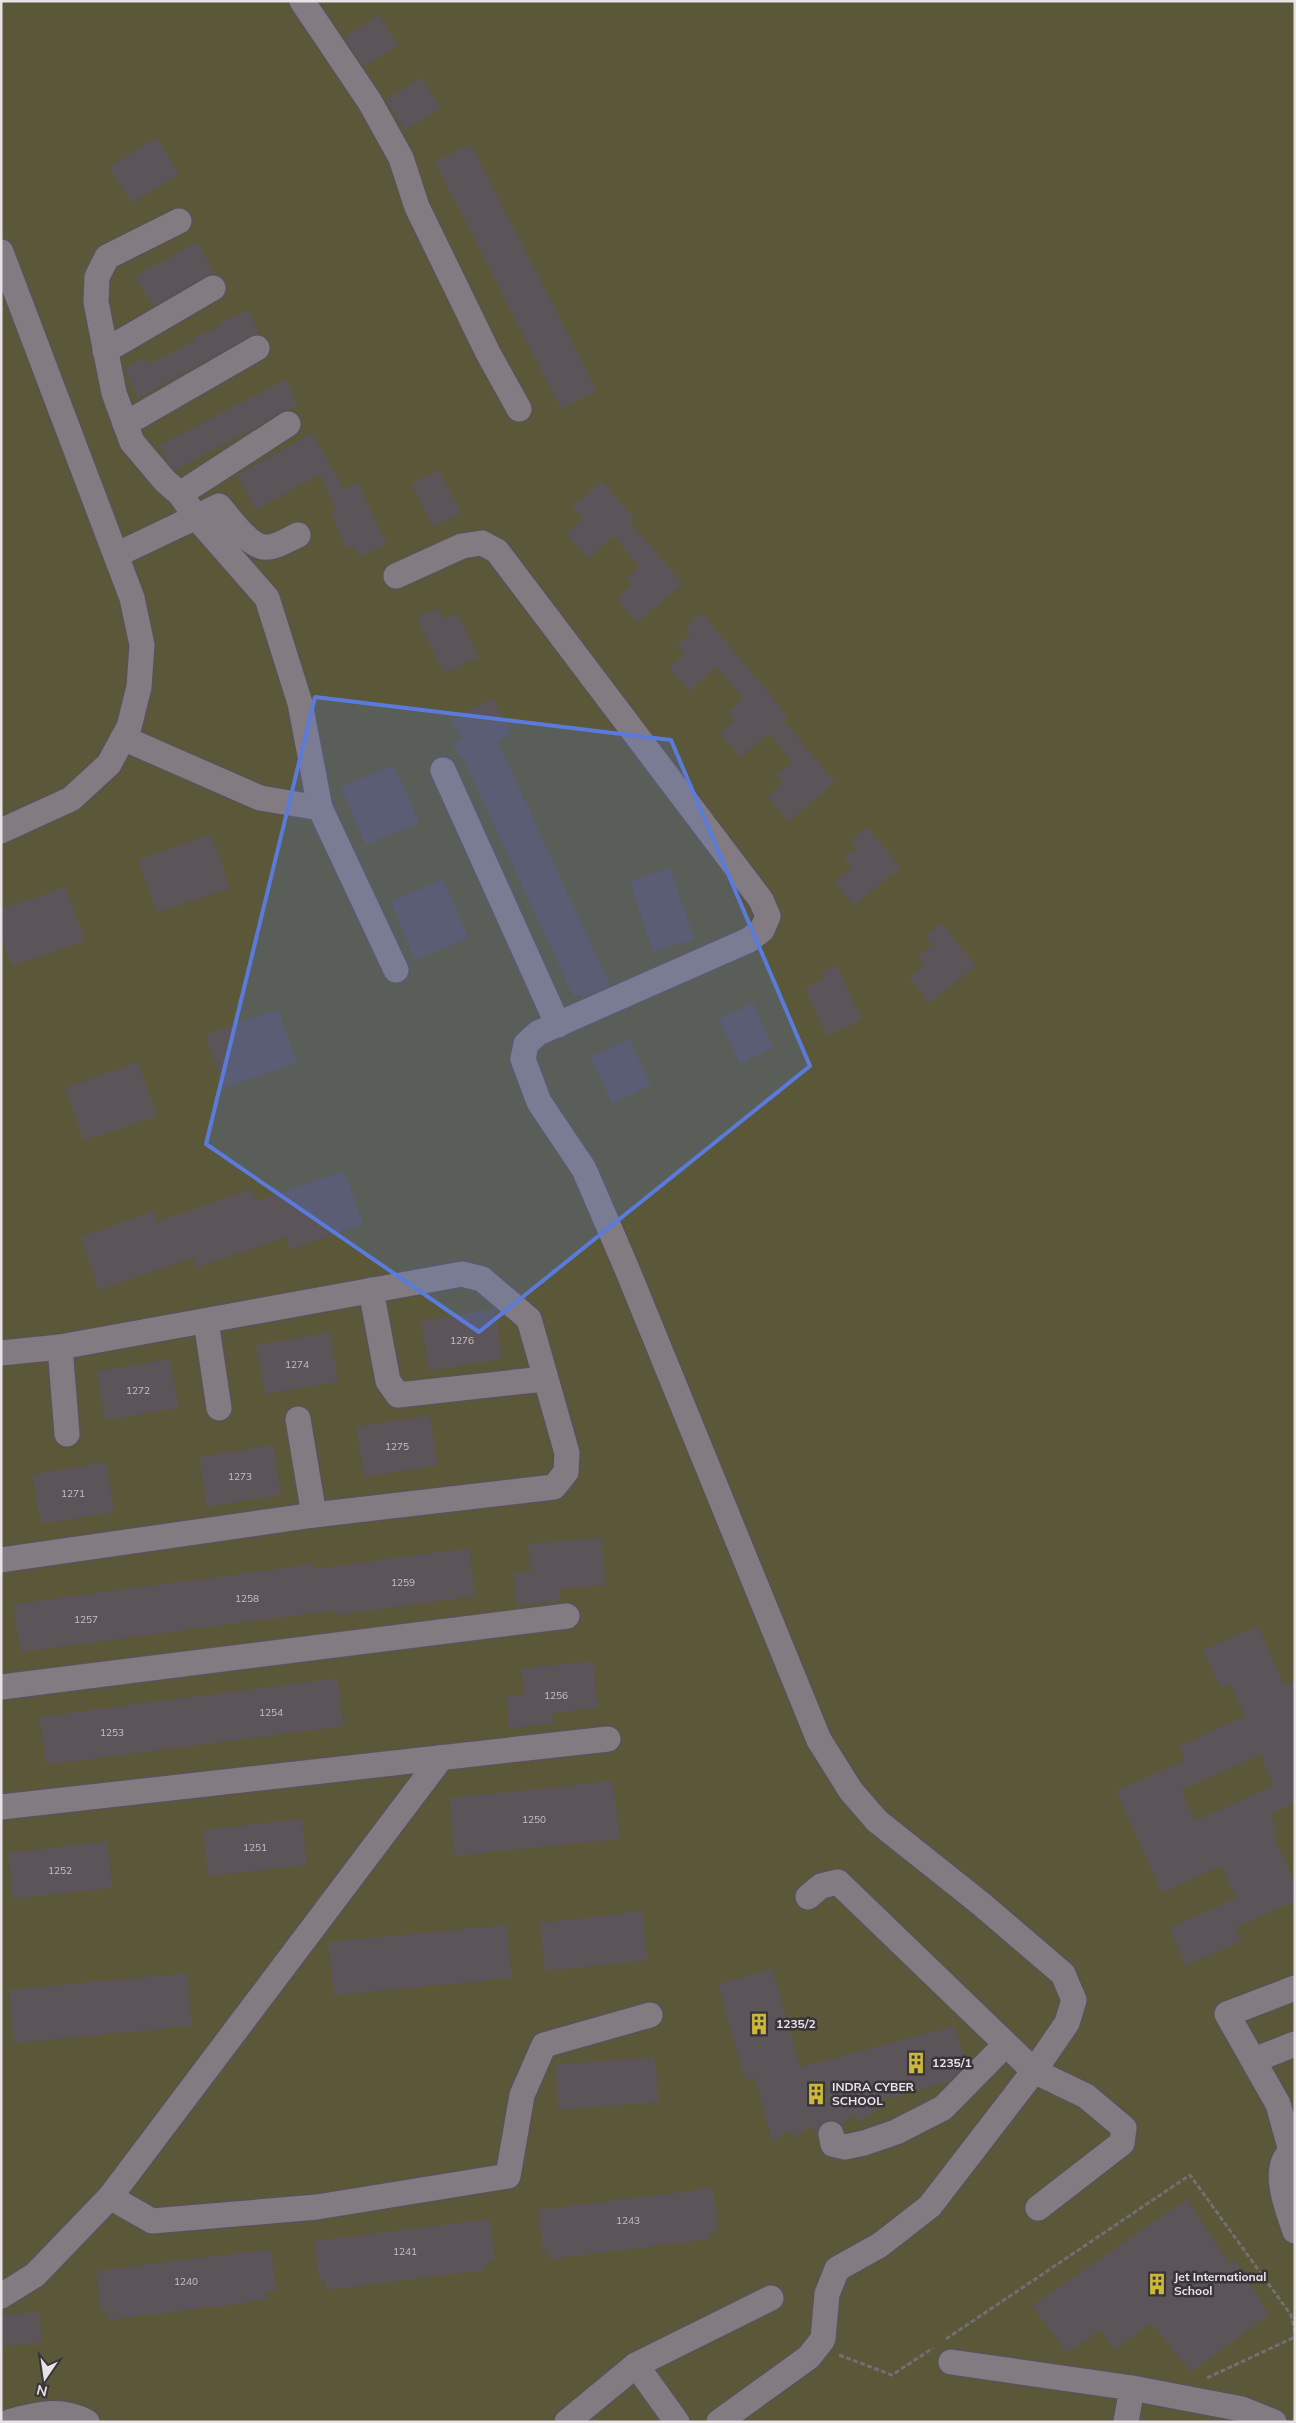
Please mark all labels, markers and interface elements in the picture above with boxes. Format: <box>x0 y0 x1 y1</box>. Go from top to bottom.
house number: 1276 <box>450 1334 474 1347</box>
house number: 1274 <box>285 1358 309 1371</box>
house number: 1272 <box>126 1384 150 1397</box>
house number: 1275 <box>385 1440 409 1453</box>
house number: 1273 <box>228 1470 252 1483</box>
house number: 1271 <box>61 1487 85 1500</box>
house number: 1259 <box>391 1576 415 1589</box>
house number: 1258 <box>235 1592 259 1605</box>
house number: 1257 <box>74 1613 98 1626</box>
house number: 1256 <box>544 1689 568 1702</box>
house number: 1254 <box>259 1706 283 1719</box>
house number: 1253 <box>100 1726 124 1739</box>
house number: 1250 <box>522 1813 546 1826</box>
house number: 1251 <box>243 1841 267 1854</box>
house number: 1252 <box>48 1864 72 1877</box>
building icon: 1235/2 <box>746 2011 772 2037</box>
place label: 1235/2 <box>776 2016 816 2031</box>
building icon: 1235/1 <box>903 2050 929 2076</box>
place label: 1235/1 <box>932 2055 972 2070</box>
place label: INDRA CYBER SCHOOL <box>832 2079 915 2108</box>
building icon: INDRA CYBER SCHOOL <box>803 2081 829 2107</box>
house number: 1243 <box>616 2214 640 2227</box>
house number: 1241 <box>393 2245 417 2258</box>
place label: Jet International School <box>1174 2269 1266 2298</box>
building icon: Jet International School <box>1144 2271 1170 2297</box>
house number: 1240 <box>174 2275 198 2288</box>
north arrow <box>20 2353 70 2403</box>
text: N <box>35 2381 49 2401</box>

